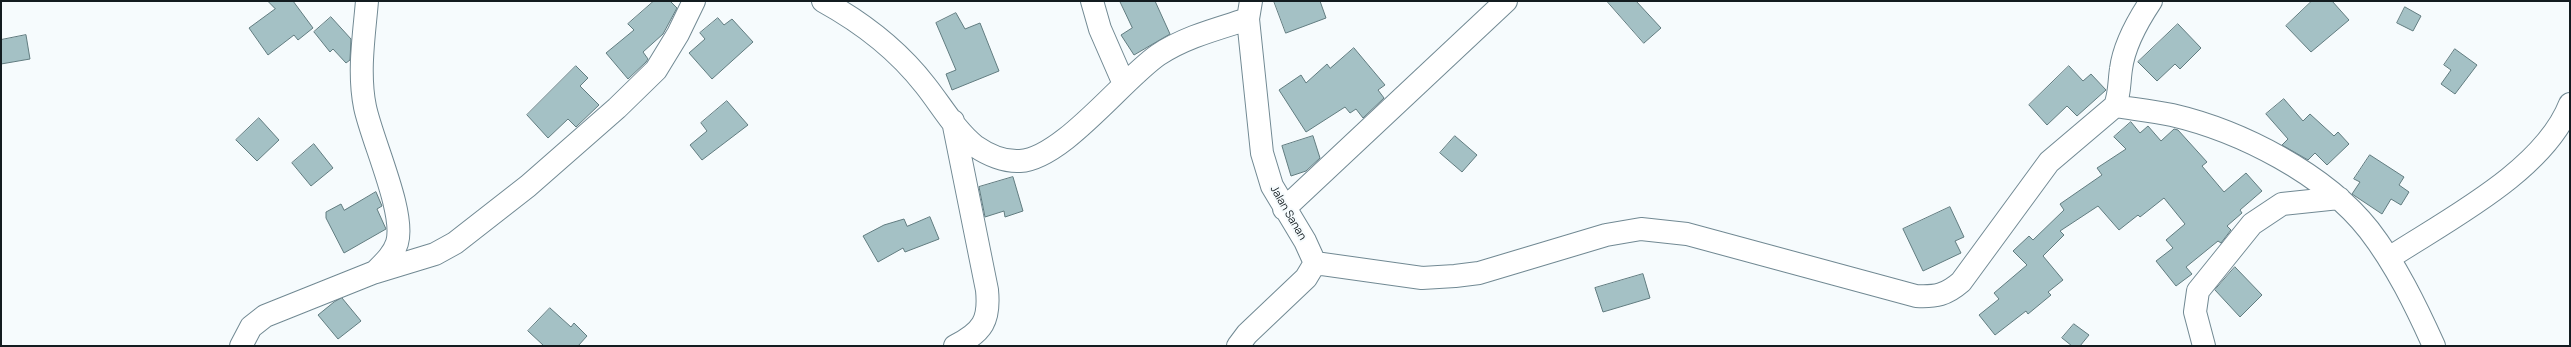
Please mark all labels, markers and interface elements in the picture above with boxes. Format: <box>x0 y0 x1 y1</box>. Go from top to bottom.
street label: Jalan Sanan <box>1267 183 1309 243</box>

